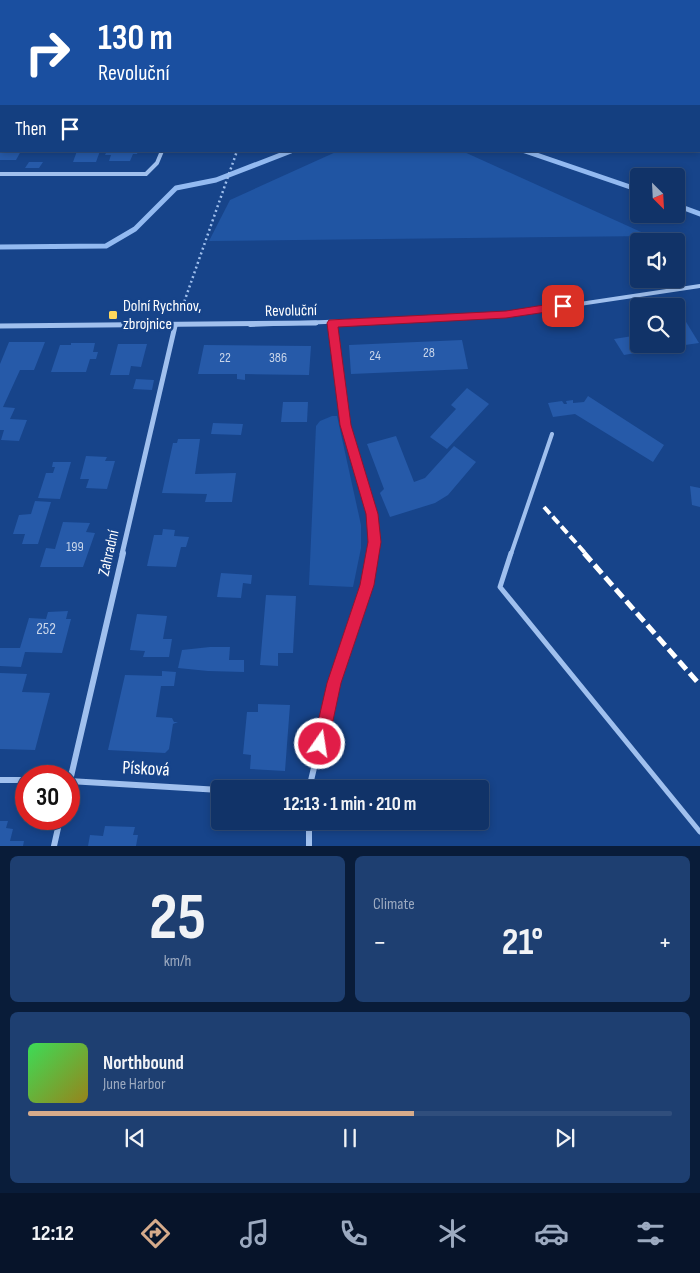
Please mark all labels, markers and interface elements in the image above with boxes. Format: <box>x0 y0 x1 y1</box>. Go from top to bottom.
text: 130 m <box>98 17 173 60</box>
icon: right <box>15 20 80 85</box>
text: Revoluční <box>98 60 170 87</box>
icon: arrive <box>56 115 84 143</box>
text: Then <box>15 118 46 141</box>
north arrow <box>630 168 685 222</box>
map controls <box>630 168 685 353</box>
button: sound <box>630 233 685 288</box>
pin <box>542 285 584 327</box>
icon: arrive <box>549 292 577 320</box>
place label: Dolní Rychnov, zbrojnice <box>123 297 201 334</box>
button: search <box>630 298 685 353</box>
street label: Revoluční <box>265 301 317 321</box>
marker: Dolní Rychnov, zbrojnice <box>107 309 119 321</box>
house number: 28 <box>423 344 435 361</box>
house number: 24 <box>369 347 381 364</box>
house number: 22 <box>219 349 231 366</box>
house number: 386 <box>269 349 287 366</box>
street label: Zahradní <box>95 528 123 578</box>
house number: 199 <box>66 538 84 555</box>
house number: 252 <box>36 620 56 639</box>
position arrow <box>293 717 345 769</box>
street label: Písková <box>122 756 170 782</box>
speed limit sign: 30 <box>15 765 80 830</box>
text: 12:13 · 1 min · 210 m <box>284 793 416 816</box>
text: 25 <box>149 880 206 958</box>
text: Climate <box>373 895 415 914</box>
text: 21° <box>502 920 543 965</box>
text: − <box>373 926 387 959</box>
text: + <box>658 926 672 959</box>
text: km/h <box>164 952 191 971</box>
text: Northbound <box>103 1052 184 1075</box>
text: June Harbor <box>103 1075 166 1094</box>
icon: previous <box>121 1124 149 1152</box>
icon: pause <box>336 1124 364 1152</box>
icon: next <box>551 1124 579 1152</box>
icon: directions <box>138 1216 173 1251</box>
icon: music <box>237 1216 272 1251</box>
icon: phone <box>336 1216 371 1251</box>
icon: climate <box>435 1216 470 1251</box>
icon: car <box>534 1216 569 1251</box>
icon: filters <box>633 1216 668 1251</box>
text: 12:12 <box>32 1220 74 1247</box>

